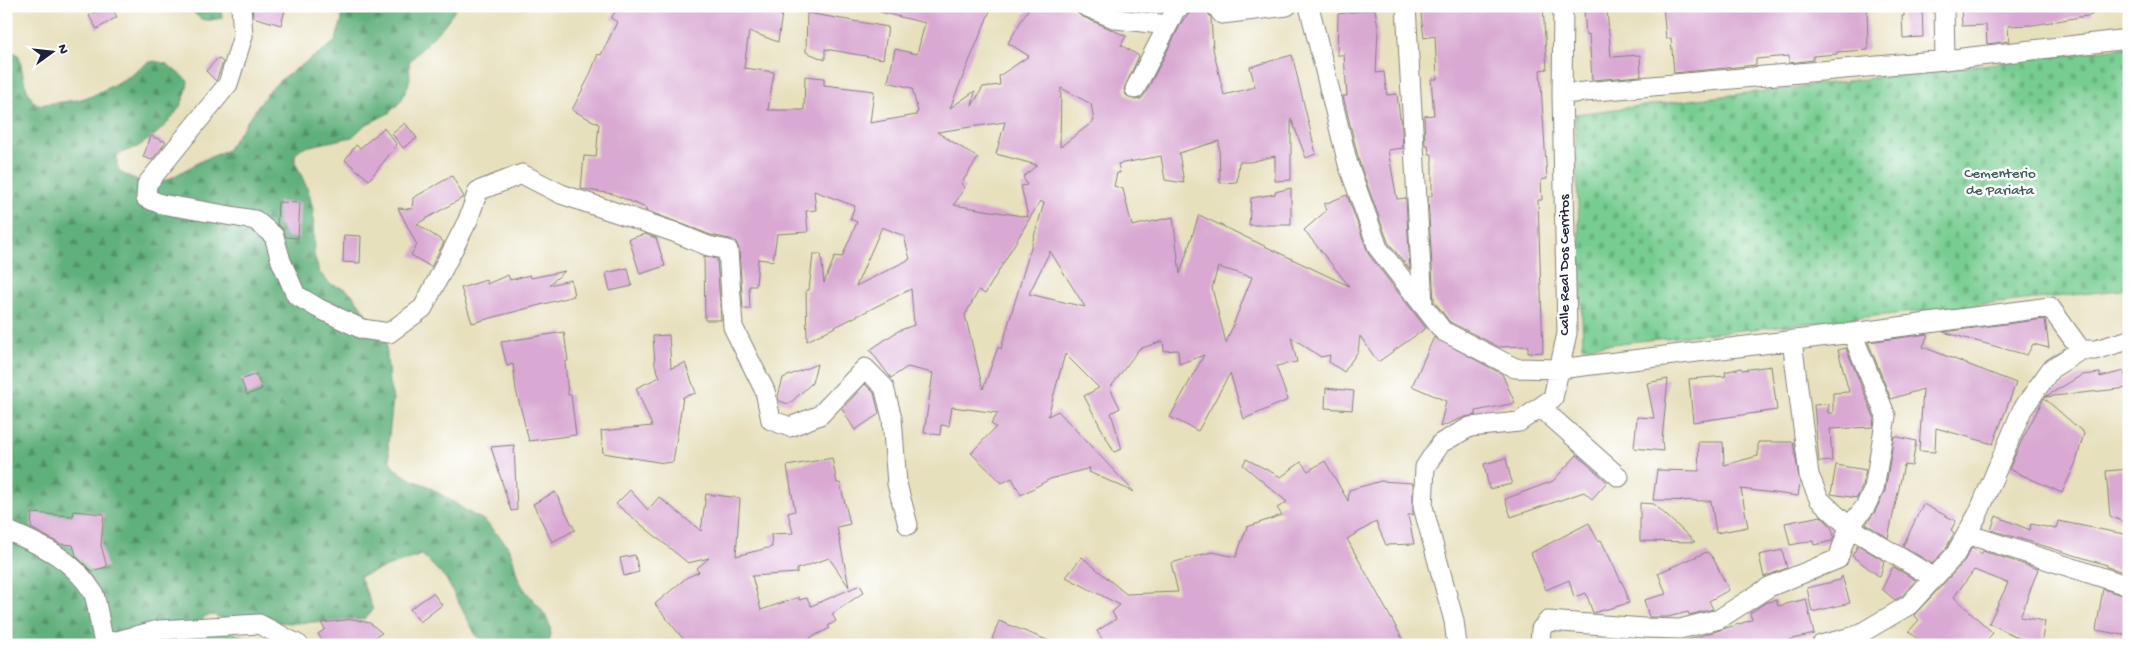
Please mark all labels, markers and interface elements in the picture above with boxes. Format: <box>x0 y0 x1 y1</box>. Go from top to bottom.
north arrow <box>28 28 78 78</box>
text: N <box>53 43 72 56</box>
park label: Cementerio de Pariata <box>1964 165 2036 200</box>
street label: Calle Real Dos Cerritos <box>1556 194 1574 335</box>

